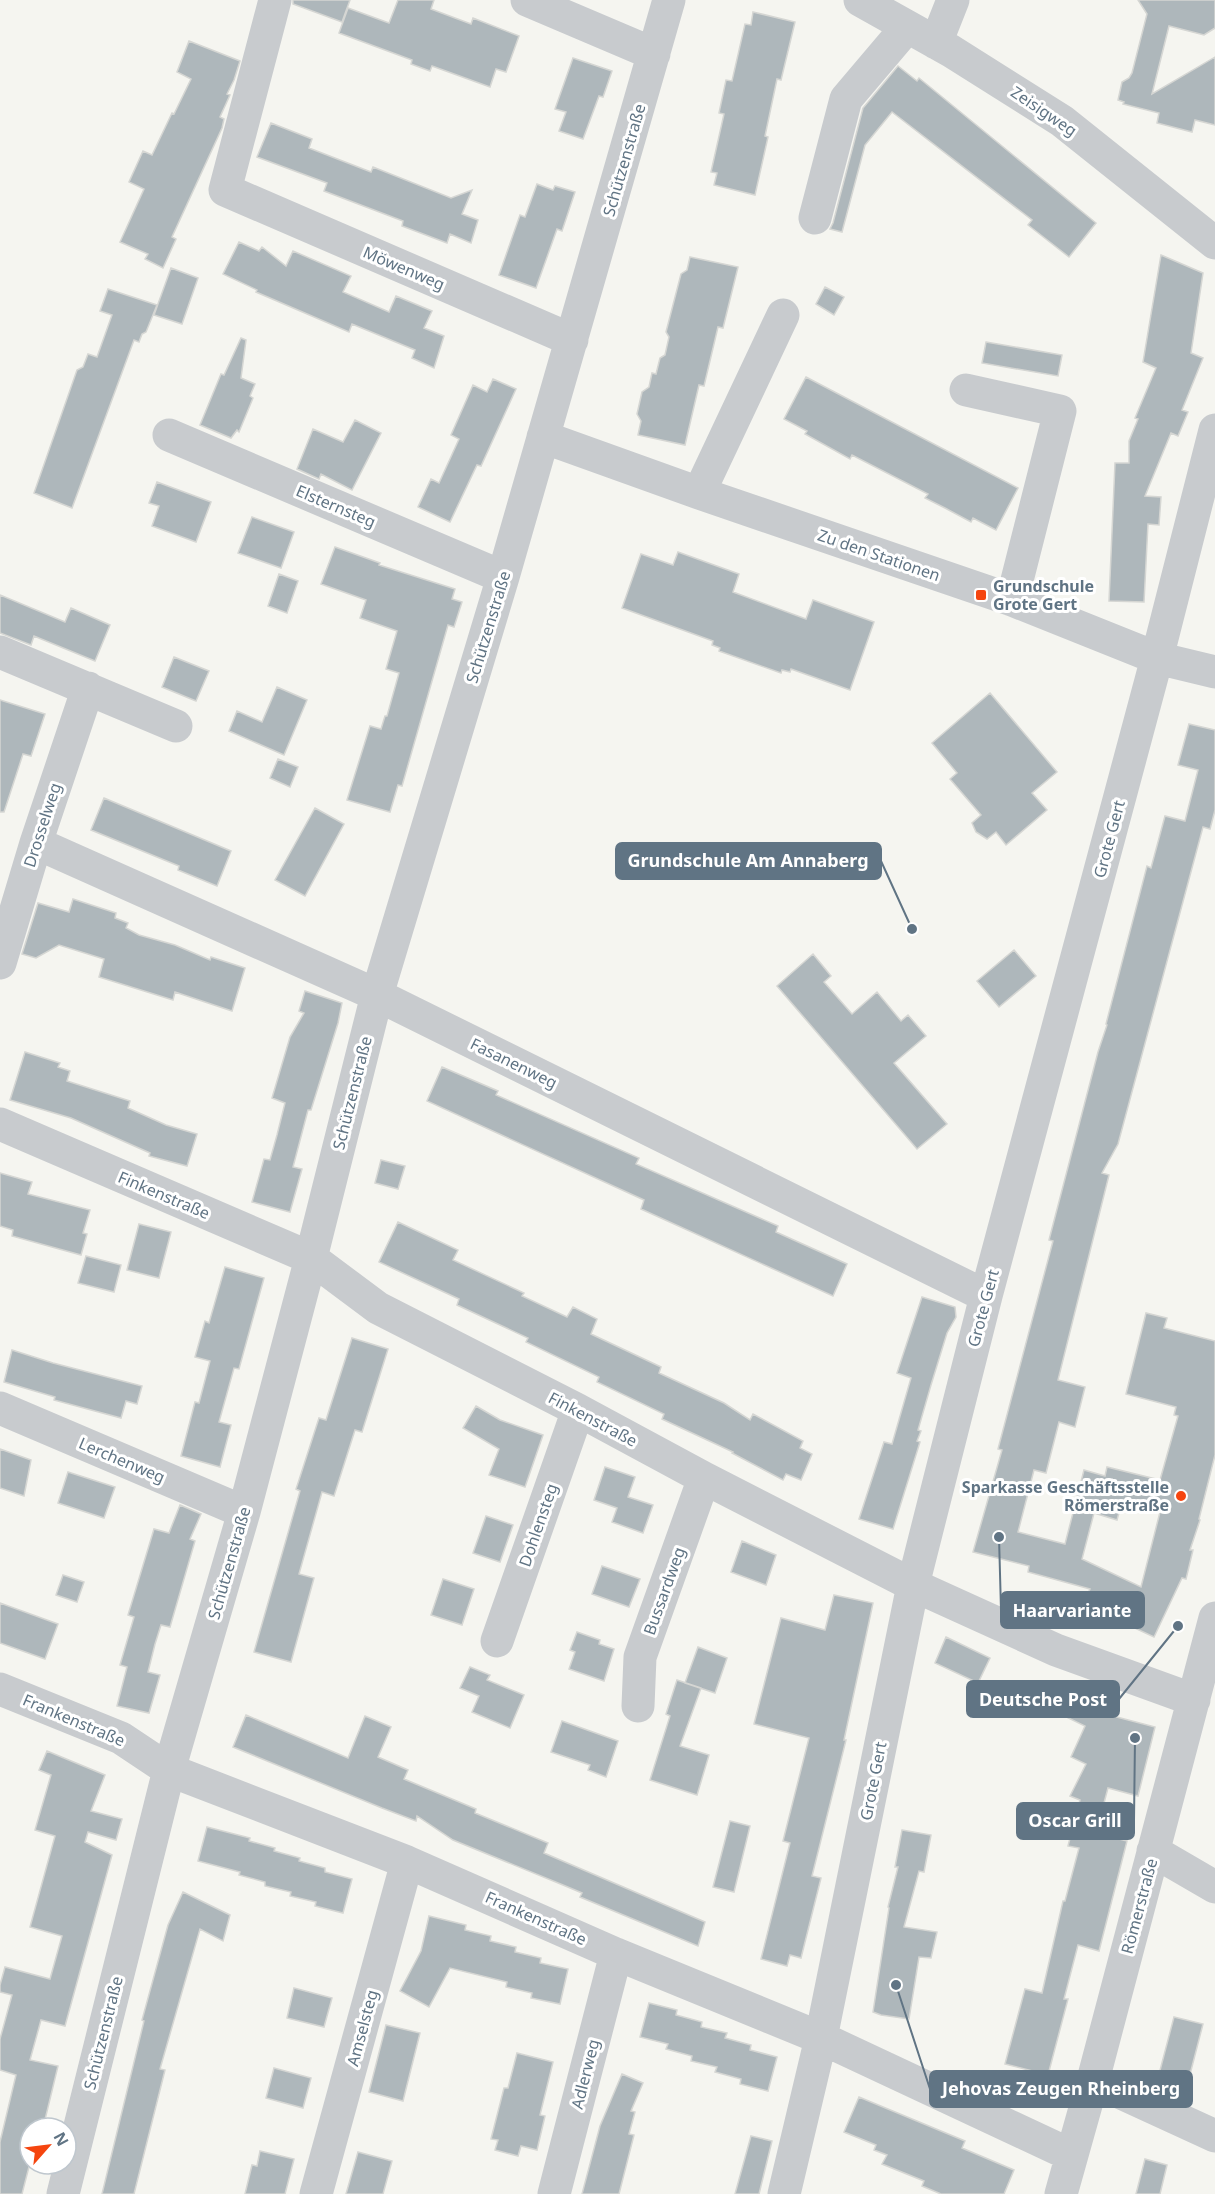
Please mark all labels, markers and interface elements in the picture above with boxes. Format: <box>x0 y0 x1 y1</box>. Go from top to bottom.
street label: Zeisigweg <box>1007 81 1081 141</box>
street label: Schützenstraße <box>597 101 651 219</box>
street label: Möwenweg <box>360 241 448 295</box>
street label: Elsternsteg <box>293 479 379 533</box>
street label: Zu den Stationen <box>815 524 943 586</box>
street label: Schützenstraße <box>460 568 516 686</box>
place label: Grundschule Grote Gert <box>993 575 1094 615</box>
marker: Grundschule Grote Gert <box>974 588 988 602</box>
street label: Drosselweg <box>18 780 66 870</box>
street label: Grote Gert <box>1088 797 1130 880</box>
callout: Grundschule Am Annaberg <box>616 843 881 879</box>
text: Grundschule Am Annaberg <box>627 848 869 872</box>
street label: Fasanenweg <box>467 1032 561 1094</box>
street label: Schützenstraße <box>327 1034 377 1152</box>
street label: Finkenstraße <box>115 1166 213 1224</box>
street label: Grote Gert <box>962 1266 1004 1349</box>
street label: Finkenstraße <box>545 1386 641 1452</box>
street label: Lerchenweg <box>76 1432 168 1488</box>
place label: Sparkasse Geschäftsstelle Römerstraße <box>962 1476 1169 1516</box>
street label: Dohlensteg <box>514 1480 562 1570</box>
marker: Sparkasse Geschäftsstelle Römerstraße <box>1174 1489 1188 1503</box>
street label: Schützenstraße <box>202 1504 256 1622</box>
street label: Bussardweg <box>638 1544 690 1638</box>
callout: Haarvariante <box>1001 1592 1144 1628</box>
text: Haarvariante <box>1013 1598 1131 1622</box>
callout: Deutsche Post <box>967 1681 1119 1717</box>
text: Deutsche Post <box>979 1687 1107 1711</box>
street label: Frankenstraße <box>20 1689 128 1751</box>
street label: Grote Gert <box>855 1740 891 1822</box>
callout: Oscar Grill <box>1017 1803 1134 1839</box>
text: Oscar Grill <box>1028 1808 1122 1832</box>
street label: Römerstraße <box>1116 1856 1162 1956</box>
street label: Frankenstraße <box>482 1886 590 1950</box>
street label: Schützenstraße <box>78 1974 128 2092</box>
street label: Amselsteg <box>341 1987 383 2069</box>
street label: Adlerweg <box>566 2037 604 2111</box>
callout: Jehovas Zeugen Rheinberg <box>930 2071 1192 2107</box>
text: Jehovas Zeugen Rheinberg <box>940 2076 1180 2100</box>
north arrow <box>18 2116 78 2176</box>
text: N <box>48 2128 74 2150</box>

